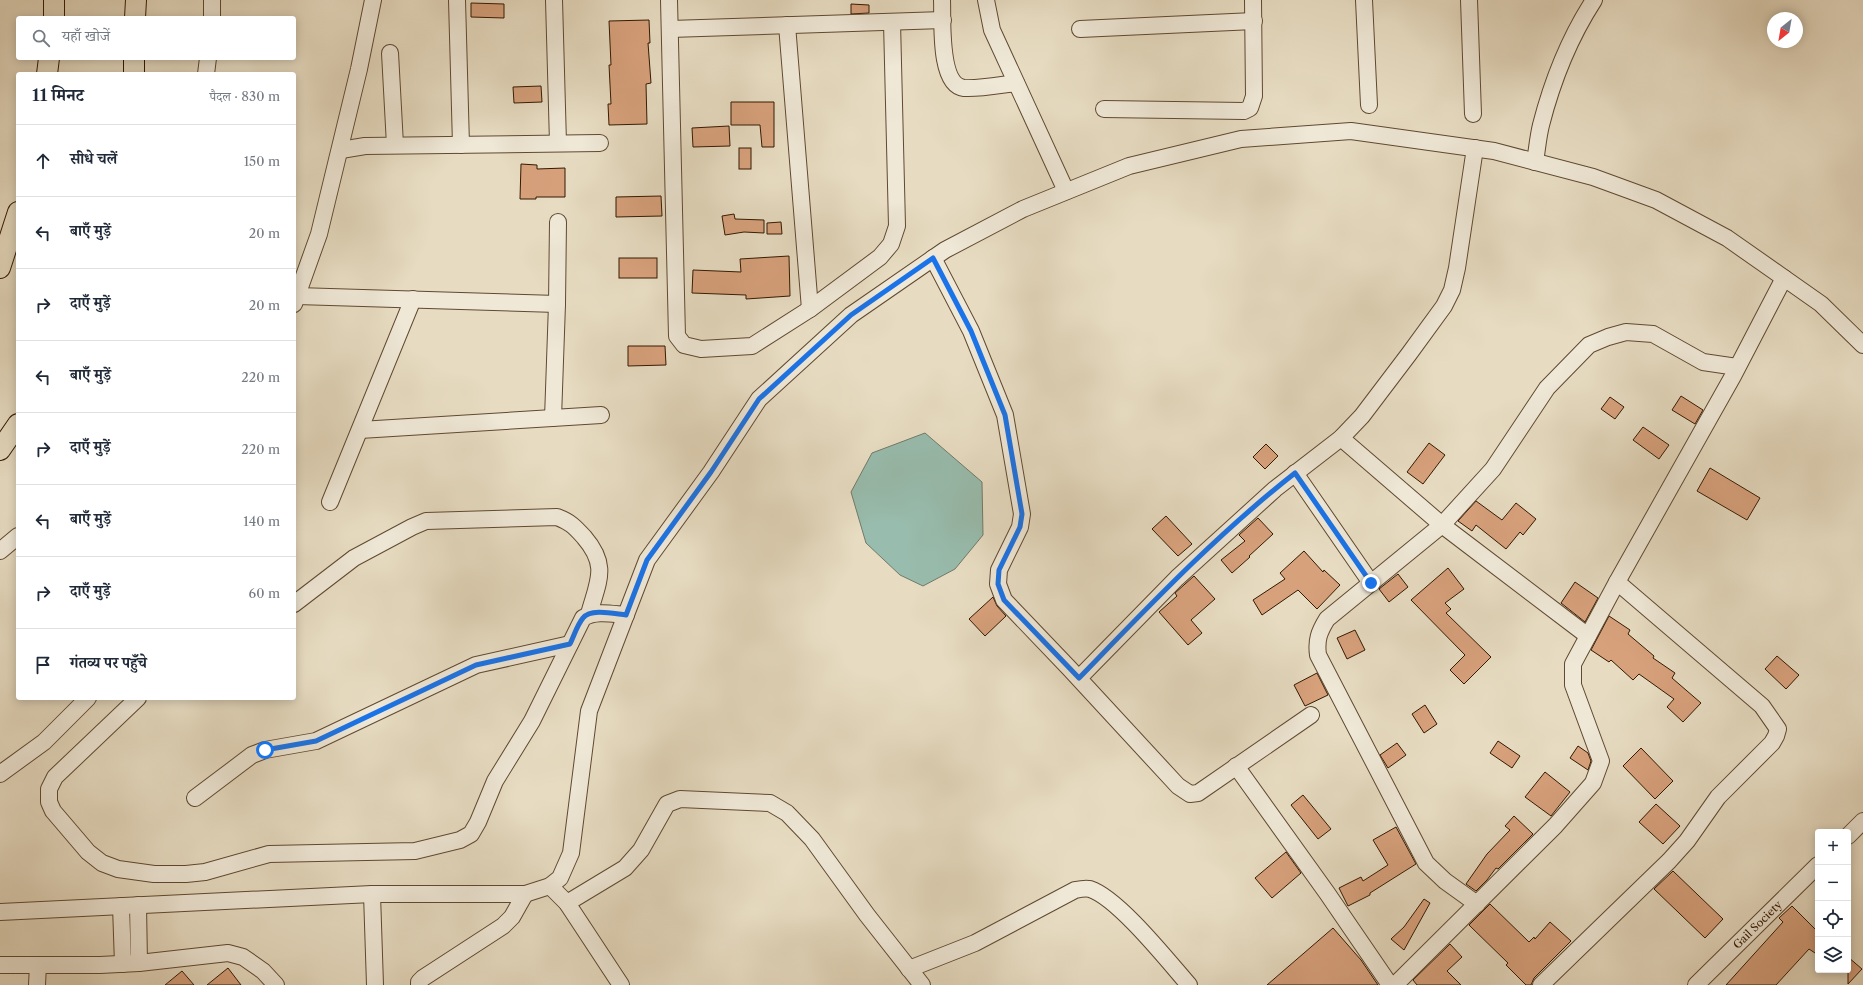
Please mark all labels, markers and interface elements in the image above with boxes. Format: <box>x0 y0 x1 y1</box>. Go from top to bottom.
north arrow <box>1767 12 1803 48</box>
search box <box>16 16 296 60</box>
text: यहाँ खोजें <box>62 26 110 45</box>
icon: search <box>30 27 52 49</box>
text: 11 मिनट <box>32 85 84 105</box>
text: पैदल · 830 m <box>209 88 280 104</box>
text: सीधे चलें <box>70 149 117 168</box>
icon: ahead <box>32 150 54 172</box>
text: 150 m <box>244 153 280 169</box>
text: बाएँ मुड़ें <box>70 221 111 240</box>
icon: left <box>32 222 54 244</box>
text: 20 m <box>249 225 280 241</box>
text: दाएँ मुड़ें <box>70 293 110 312</box>
icon: right <box>32 294 54 316</box>
text: 20 m <box>249 297 280 313</box>
text: बाएँ मुड़ें <box>70 365 111 384</box>
icon: left <box>32 366 54 388</box>
text: 220 m <box>241 369 280 385</box>
text: दाएँ मुड़ें <box>70 437 110 456</box>
icon: right <box>32 438 54 460</box>
text: 220 m <box>241 441 280 457</box>
text: बाएँ मुड़ें <box>70 509 111 528</box>
icon: left <box>32 510 54 532</box>
text: 140 m <box>243 513 280 529</box>
route end <box>1362 574 1380 592</box>
text: दाएँ मुड़ें <box>70 581 110 600</box>
icon: right <box>32 582 54 604</box>
text: 60 m <box>249 585 280 601</box>
text: गंतव्य पर पहुँचे <box>70 653 147 672</box>
icon: arrive <box>32 654 54 676</box>
route start <box>256 741 274 759</box>
map controls <box>1815 829 1851 973</box>
button: + <box>1815 829 1851 865</box>
button: − <box>1815 865 1851 901</box>
street label: Gail Society <box>1730 897 1785 952</box>
button: locate <box>1815 901 1851 937</box>
button: layers <box>1815 937 1851 973</box>

